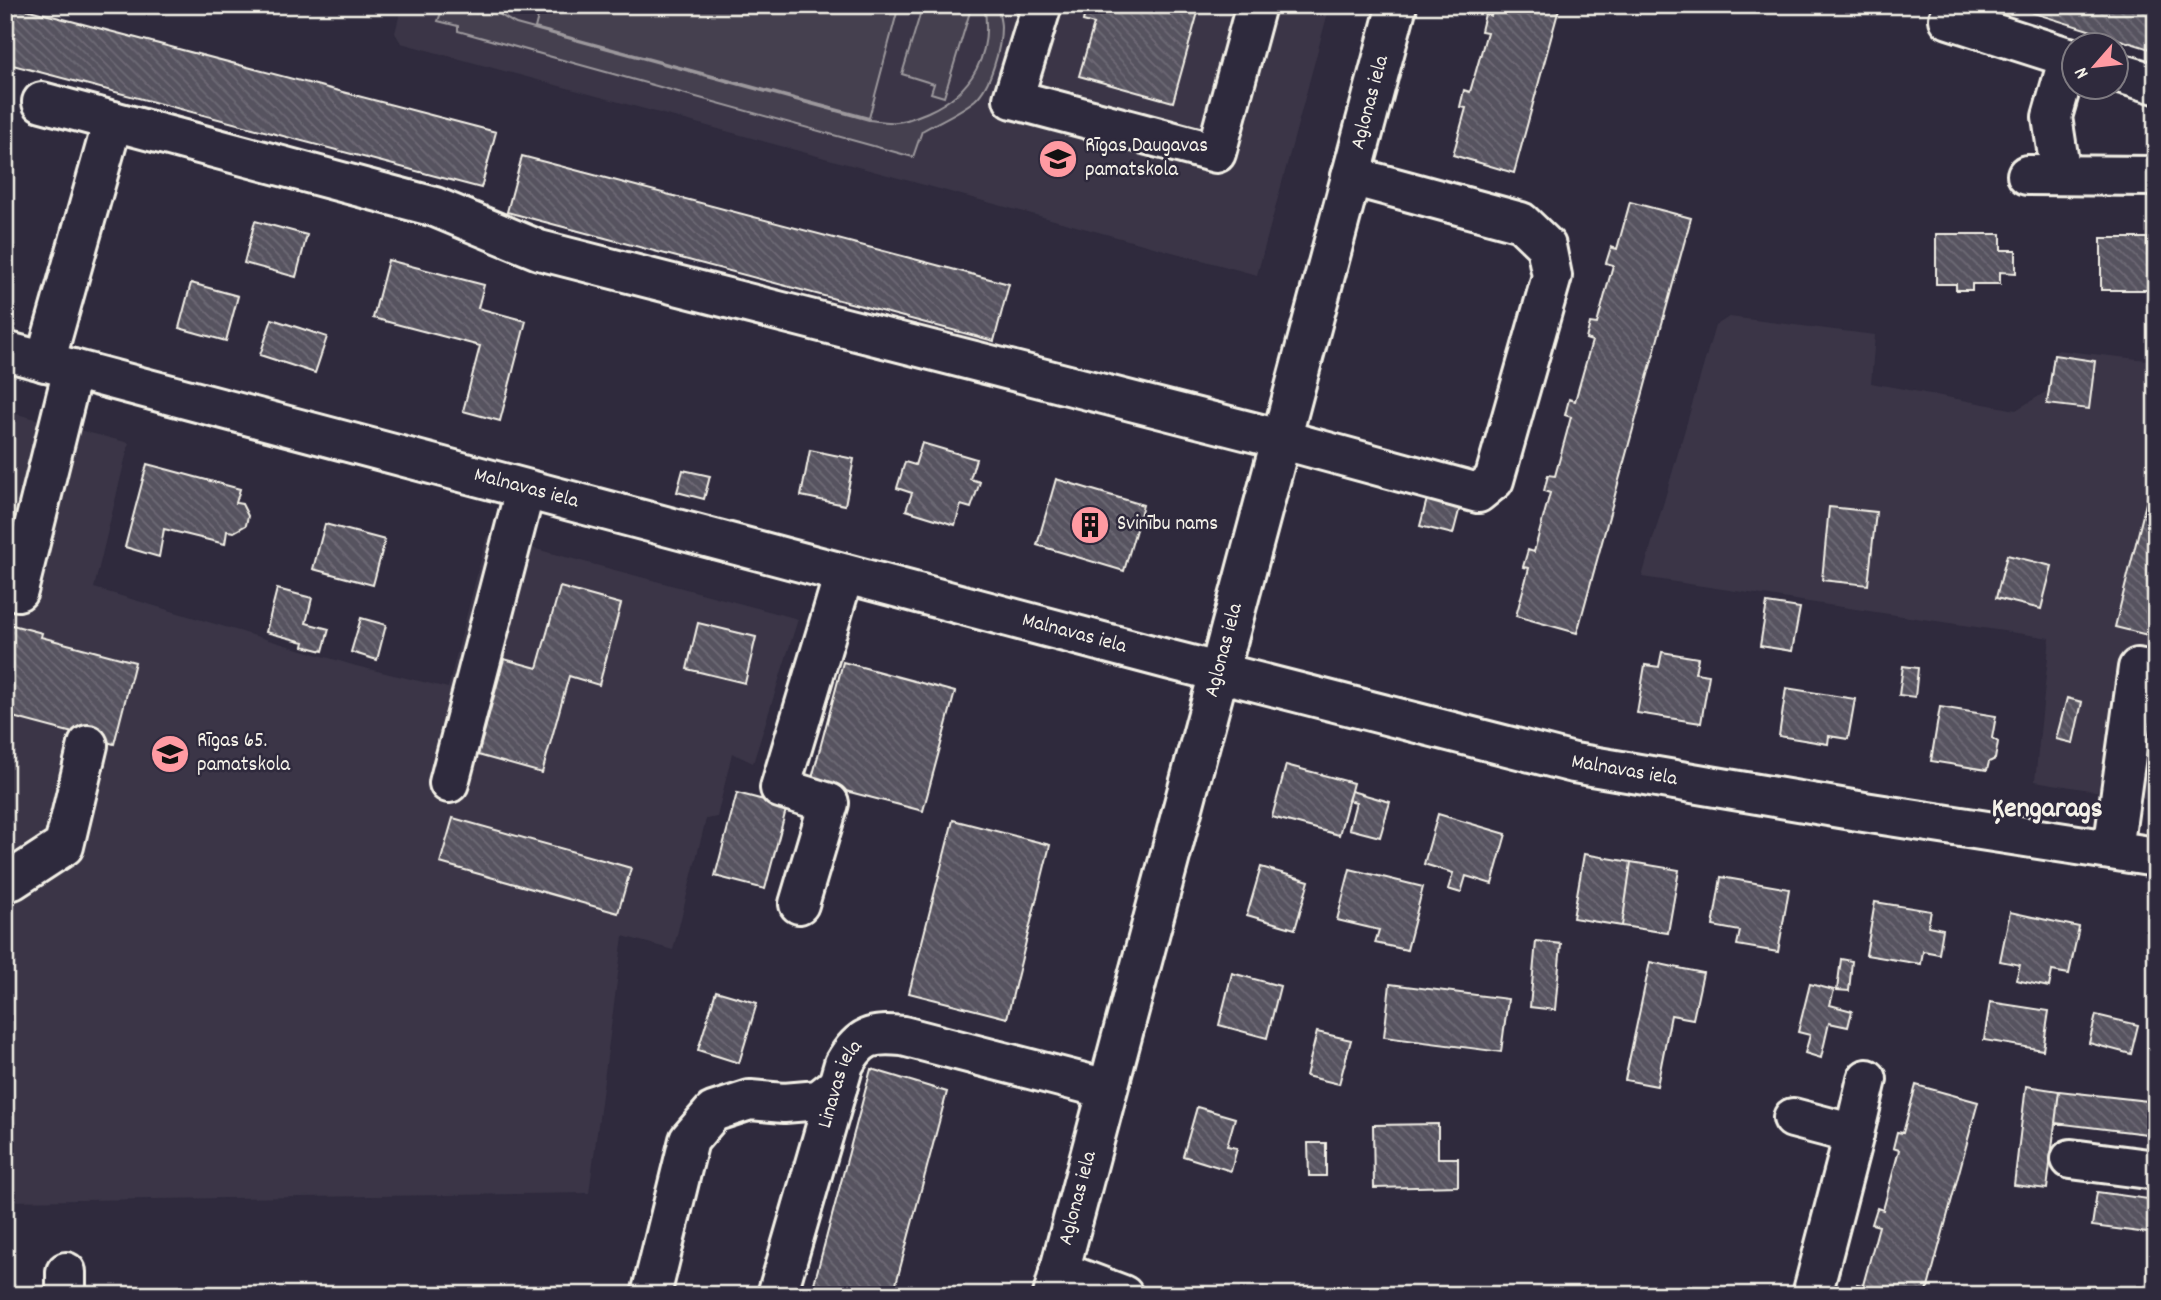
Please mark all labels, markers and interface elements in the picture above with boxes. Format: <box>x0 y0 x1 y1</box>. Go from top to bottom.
north arrow <box>2060 32 2130 102</box>
street label: Aglonas iela <box>1344 51 1398 153</box>
text: N <box>2069 62 2097 83</box>
place label: Rīgas Daugavas pamatskola <box>1085 132 1208 186</box>
school or university icon: Rīgas Daugavas pamatskola <box>1037 138 1079 180</box>
street label: Malnavas iela <box>470 461 583 518</box>
building icon: Svinību nams <box>1069 504 1111 546</box>
place label: Svinību nams <box>1117 510 1218 540</box>
street label: Aglonas iela <box>1198 599 1252 701</box>
street label: Malnavas iela <box>1019 606 1131 663</box>
place label: Rīgas 65. pamatskola <box>197 727 291 781</box>
school or university icon: Rīgas 65. pamatskola <box>149 733 191 775</box>
street label: Malnavas iela <box>1569 748 1680 795</box>
district label: Ķengarags <box>1991 791 2103 831</box>
street label: Linavas iela <box>811 1032 871 1132</box>
street label: Aglonas iela <box>1052 1147 1106 1249</box>

